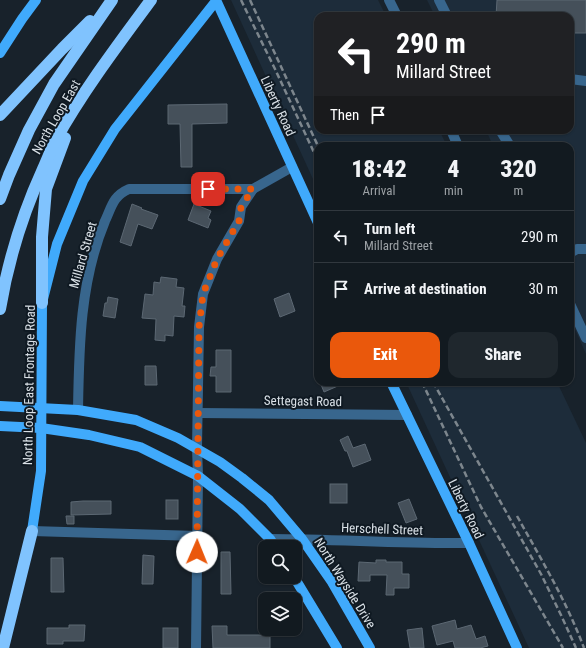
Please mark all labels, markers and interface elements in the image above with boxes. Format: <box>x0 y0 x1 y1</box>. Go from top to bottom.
text: 290 m <box>396 27 466 60</box>
icon: left <box>330 28 382 80</box>
text: Millard Street <box>396 61 491 82</box>
street label: Liberty Road <box>258 74 298 138</box>
street label: North Loop East <box>29 77 83 157</box>
icon: arrive <box>367 104 389 126</box>
text: Then <box>330 106 359 124</box>
text: 18:42 <box>351 155 407 183</box>
text: 4 <box>447 155 460 183</box>
text: 320 <box>500 155 537 183</box>
pin <box>191 172 225 206</box>
icon: arrive <box>197 178 219 200</box>
text: Arrival <box>362 183 396 198</box>
text: min <box>444 183 463 198</box>
text: m <box>514 183 523 198</box>
street label: Millard Street <box>66 220 100 290</box>
text: Turn left <box>364 220 415 238</box>
icon: left <box>330 226 352 248</box>
text: 290 m <box>521 228 558 246</box>
text: Millard Street <box>364 238 433 253</box>
icon: arrive <box>330 278 352 300</box>
text: Arrive at destination <box>364 280 487 298</box>
text: 30 m <box>528 280 558 298</box>
street label: North Loop East Frontage Road <box>20 305 38 465</box>
button: Exit <box>330 332 440 378</box>
button: Share <box>448 332 558 378</box>
street label: Settegast Road <box>264 393 342 409</box>
street label: Liberty Road <box>445 477 487 541</box>
street label: Herschell Street <box>341 520 423 538</box>
position arrow <box>176 531 218 573</box>
street label: North Wayside Drive <box>311 535 379 631</box>
map controls <box>258 540 302 636</box>
button: search <box>258 540 302 584</box>
button: layers <box>258 592 302 636</box>

